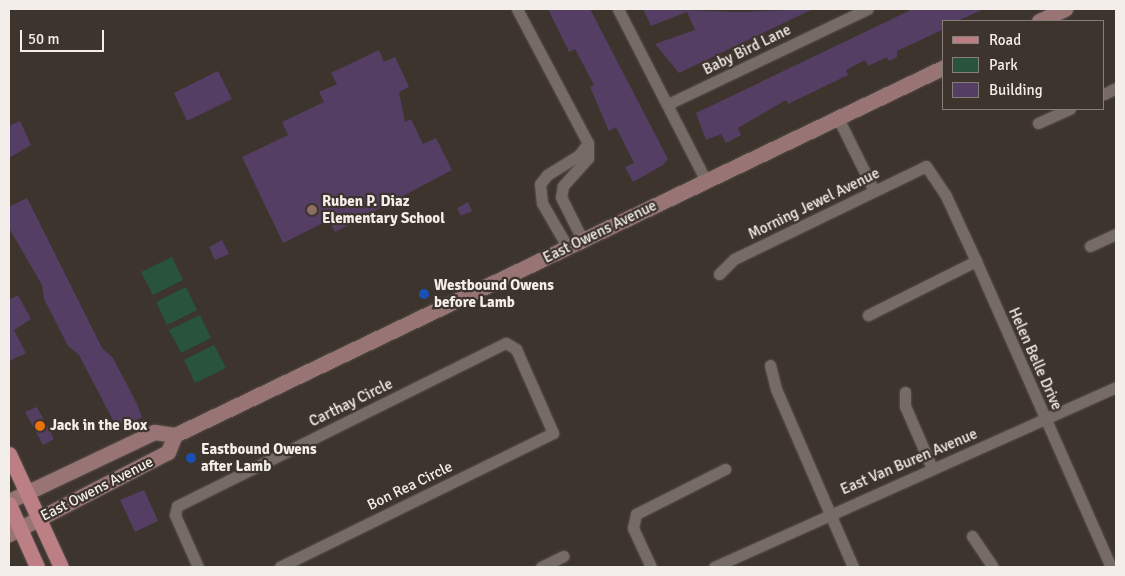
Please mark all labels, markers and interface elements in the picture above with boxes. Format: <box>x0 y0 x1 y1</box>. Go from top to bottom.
scale bar <box>22 20 106 52</box>
legend <box>942 20 1105 110</box>
street label: Baby Bird Lane <box>700 21 794 79</box>
text: 50 m <box>28 30 59 48</box>
text: Road <box>989 31 1021 49</box>
text: Park <box>989 56 1018 74</box>
text: Building <box>989 81 1043 99</box>
street label: Morning Jewel Avenue <box>745 164 883 244</box>
place label: Ruben P. Diaz Elementary School <box>322 192 445 227</box>
street label: East Owens Avenue <box>540 197 660 267</box>
marker: Ruben P. Diaz Elementary School <box>306 204 318 216</box>
place label: Westbound Owens before Lamb <box>434 276 554 311</box>
marker: Westbound Owens before Lamb <box>418 288 430 300</box>
street label: Helen Belle Drive <box>1004 305 1066 413</box>
street label: Carthay Circle <box>306 375 396 431</box>
place label: Jack in the Box <box>50 417 147 435</box>
marker: Jack in the Box <box>34 420 46 432</box>
street label: East Van Buren Avenue <box>838 425 980 499</box>
place label: Eastbound Owens after Lamb <box>201 440 317 475</box>
marker: Eastbound Owens after Lamb <box>185 452 197 464</box>
street label: East Owens Avenue <box>38 453 156 525</box>
street label: Bon Rea Circle <box>364 458 456 514</box>

